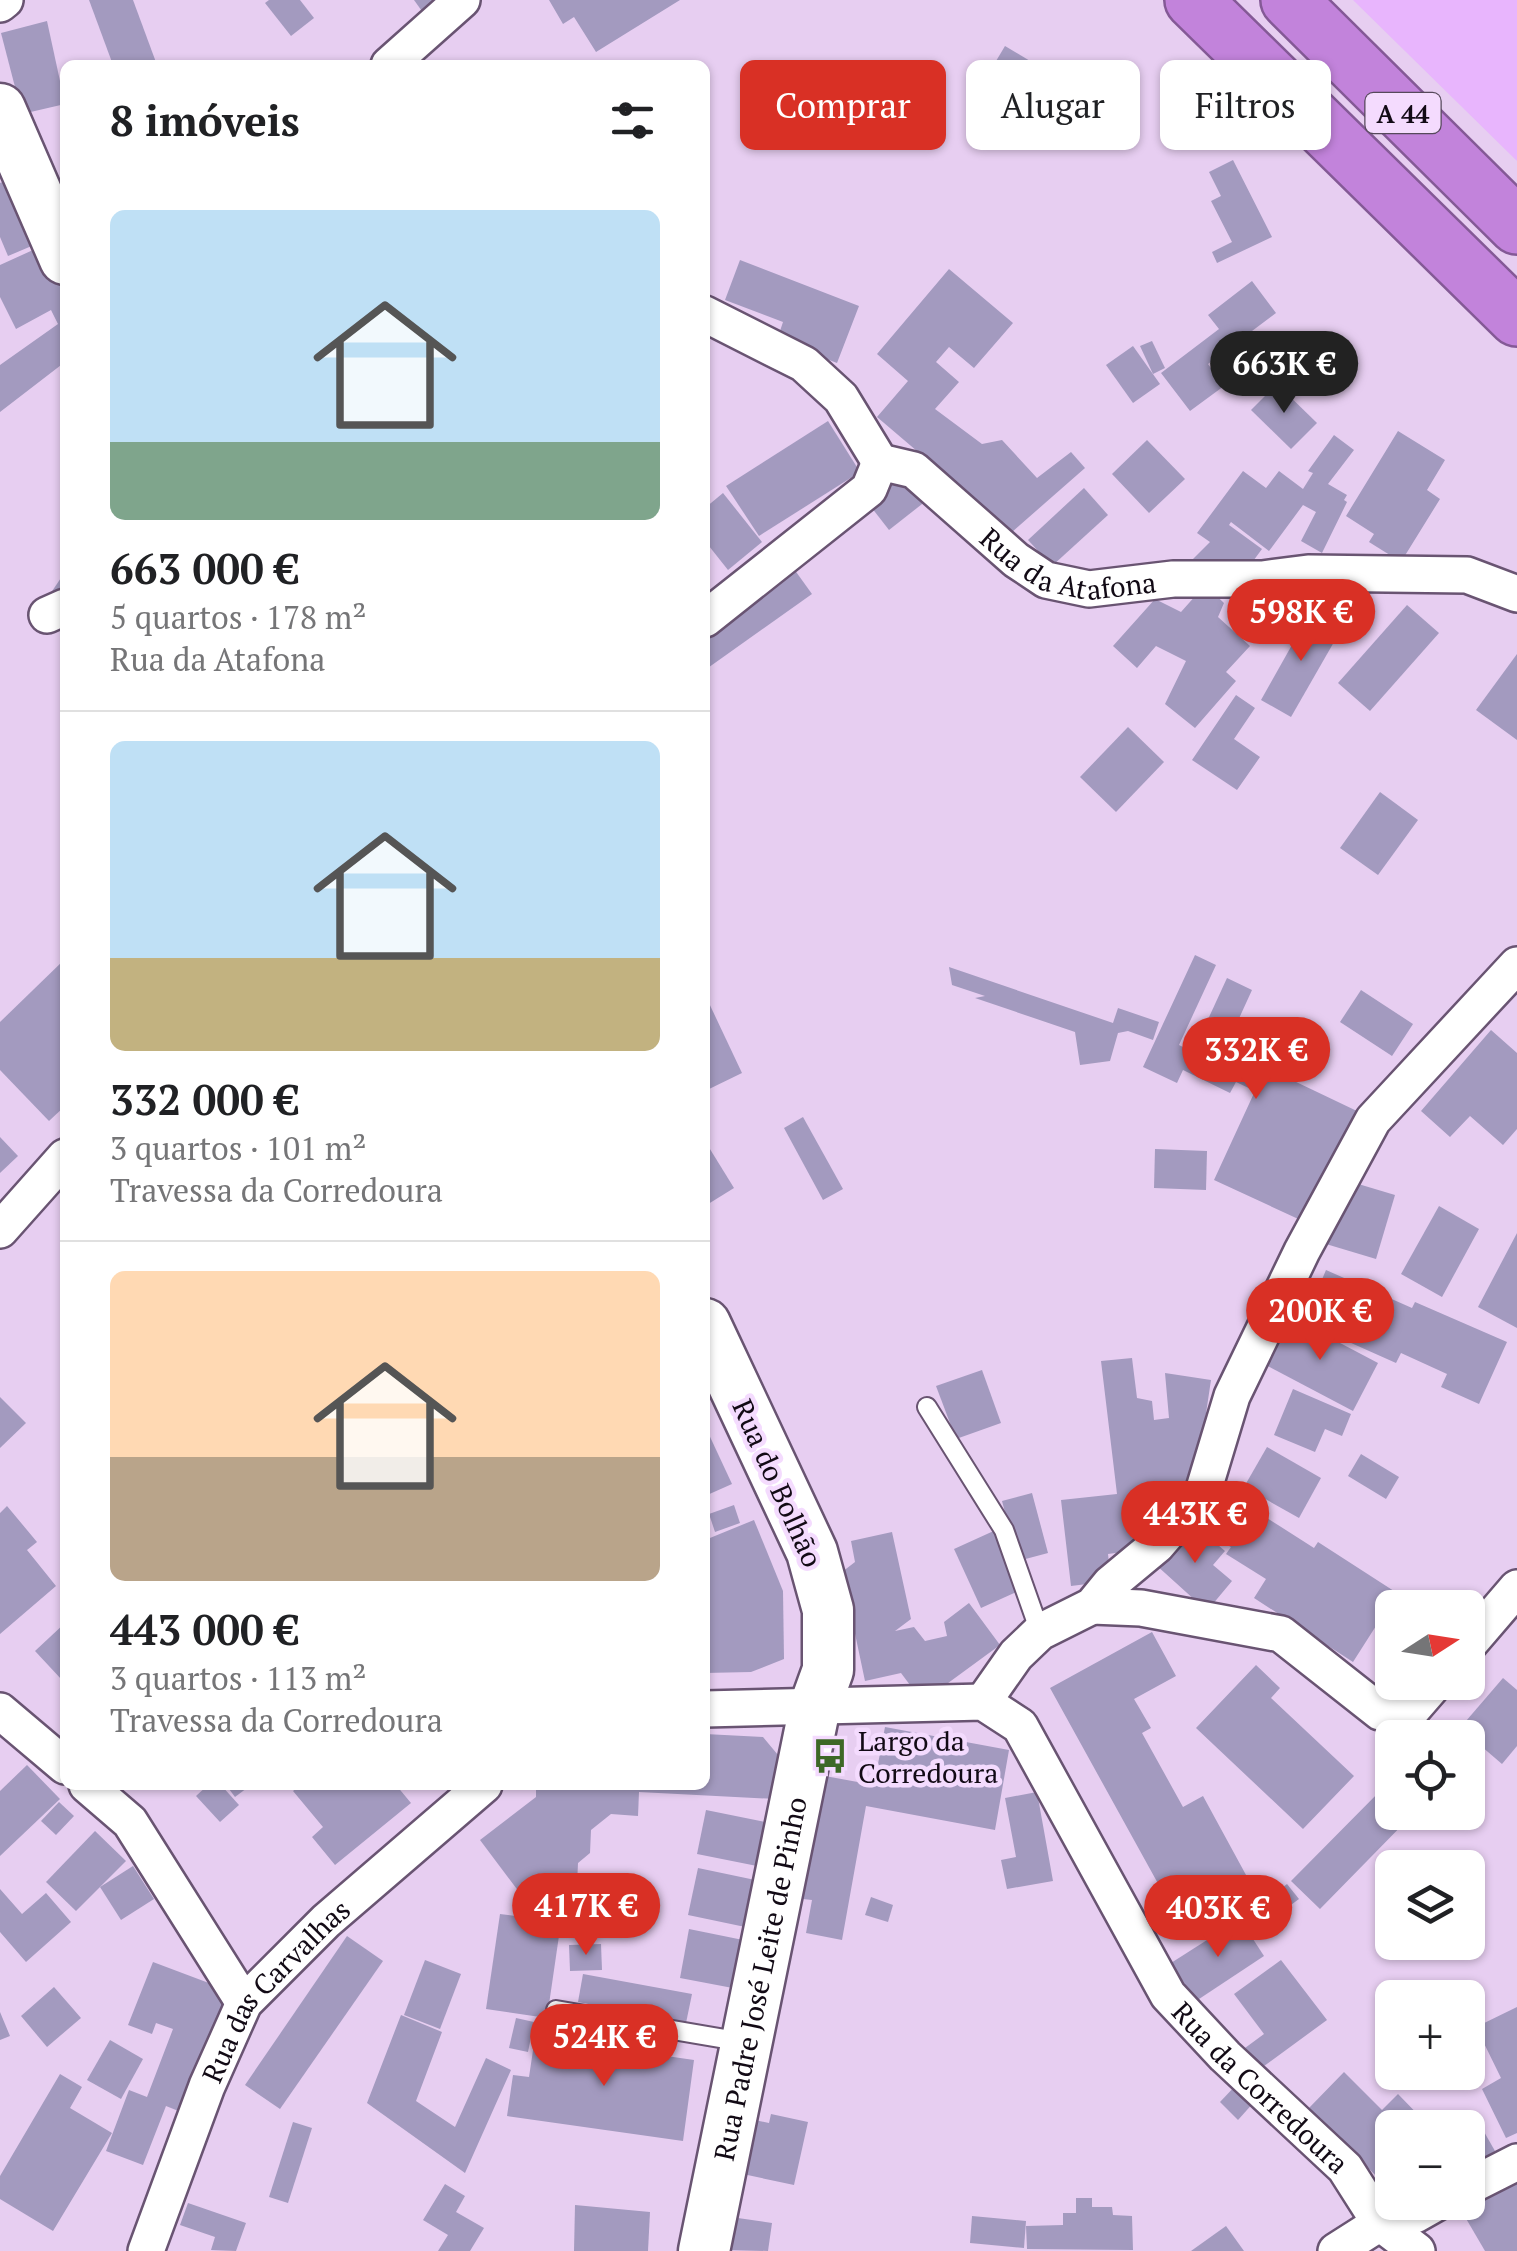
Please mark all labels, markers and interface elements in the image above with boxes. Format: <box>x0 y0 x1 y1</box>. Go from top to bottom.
chip: Comprar <box>740 60 946 150</box>
chip: Alugar <box>966 60 1140 150</box>
chip: Filtros <box>1160 60 1331 150</box>
text: 8 imóveis <box>110 92 300 148</box>
icon: filters <box>605 93 660 148</box>
road number: A 44 <box>1366 93 1440 133</box>
icon: home <box>295 275 475 455</box>
pin: 663K € <box>1203 331 1365 416</box>
text: 663K € <box>1232 342 1336 384</box>
street label: Rua da Atafona <box>973 519 1158 608</box>
text: 663 000 € <box>110 540 299 596</box>
pin: 598K € <box>1220 579 1382 664</box>
text: 598K € <box>1249 590 1353 632</box>
text: 5 quartos · 178 m² <box>110 596 366 638</box>
text: Rua da Atafona <box>110 638 325 680</box>
icon: home <box>295 806 475 986</box>
pin: 332K € <box>1175 1017 1337 1102</box>
text: 332K € <box>1204 1028 1308 1070</box>
text: 332 000 € <box>110 1071 299 1127</box>
text: 3 quartos · 101 m² <box>110 1127 366 1169</box>
text: Travessa da Corredoura <box>110 1169 443 1211</box>
pin: 200K € <box>1239 1278 1401 1363</box>
text: 200K € <box>1268 1289 1372 1331</box>
icon: home <box>295 1336 475 1516</box>
street label: Rua do Bolhão <box>725 1393 831 1573</box>
pin: 443K € <box>1114 1481 1276 1566</box>
text: 443K € <box>1143 1492 1247 1534</box>
north arrow <box>1375 1590 1485 1700</box>
map controls <box>1375 1590 1485 2220</box>
text: 443 000 € <box>110 1601 299 1657</box>
text: 3 quartos · 113 m² <box>110 1657 366 1699</box>
text: Travessa da Corredoura <box>110 1699 443 1741</box>
button: locate <box>1375 1720 1485 1830</box>
place label: Largo da Corredoura <box>858 1722 998 1791</box>
bus stop icon: Largo da Corredoura <box>811 1737 849 1775</box>
street label: Rua Padre José Leite de Pinho <box>704 1793 815 2164</box>
button: layers <box>1375 1850 1485 1960</box>
pin: 417K € <box>505 1873 667 1958</box>
pin: 403K € <box>1137 1875 1299 1960</box>
text: 417K € <box>534 1884 638 1926</box>
text: 403K € <box>1166 1886 1270 1928</box>
street label: Rua das Carvalhas <box>192 1890 357 2088</box>
button: + <box>1375 1980 1485 2090</box>
street label: Rua da Corredoura <box>1165 1993 1357 2181</box>
pin: 524K € <box>523 2004 685 2089</box>
text: 524K € <box>552 2015 656 2057</box>
button: − <box>1375 2110 1485 2220</box>

